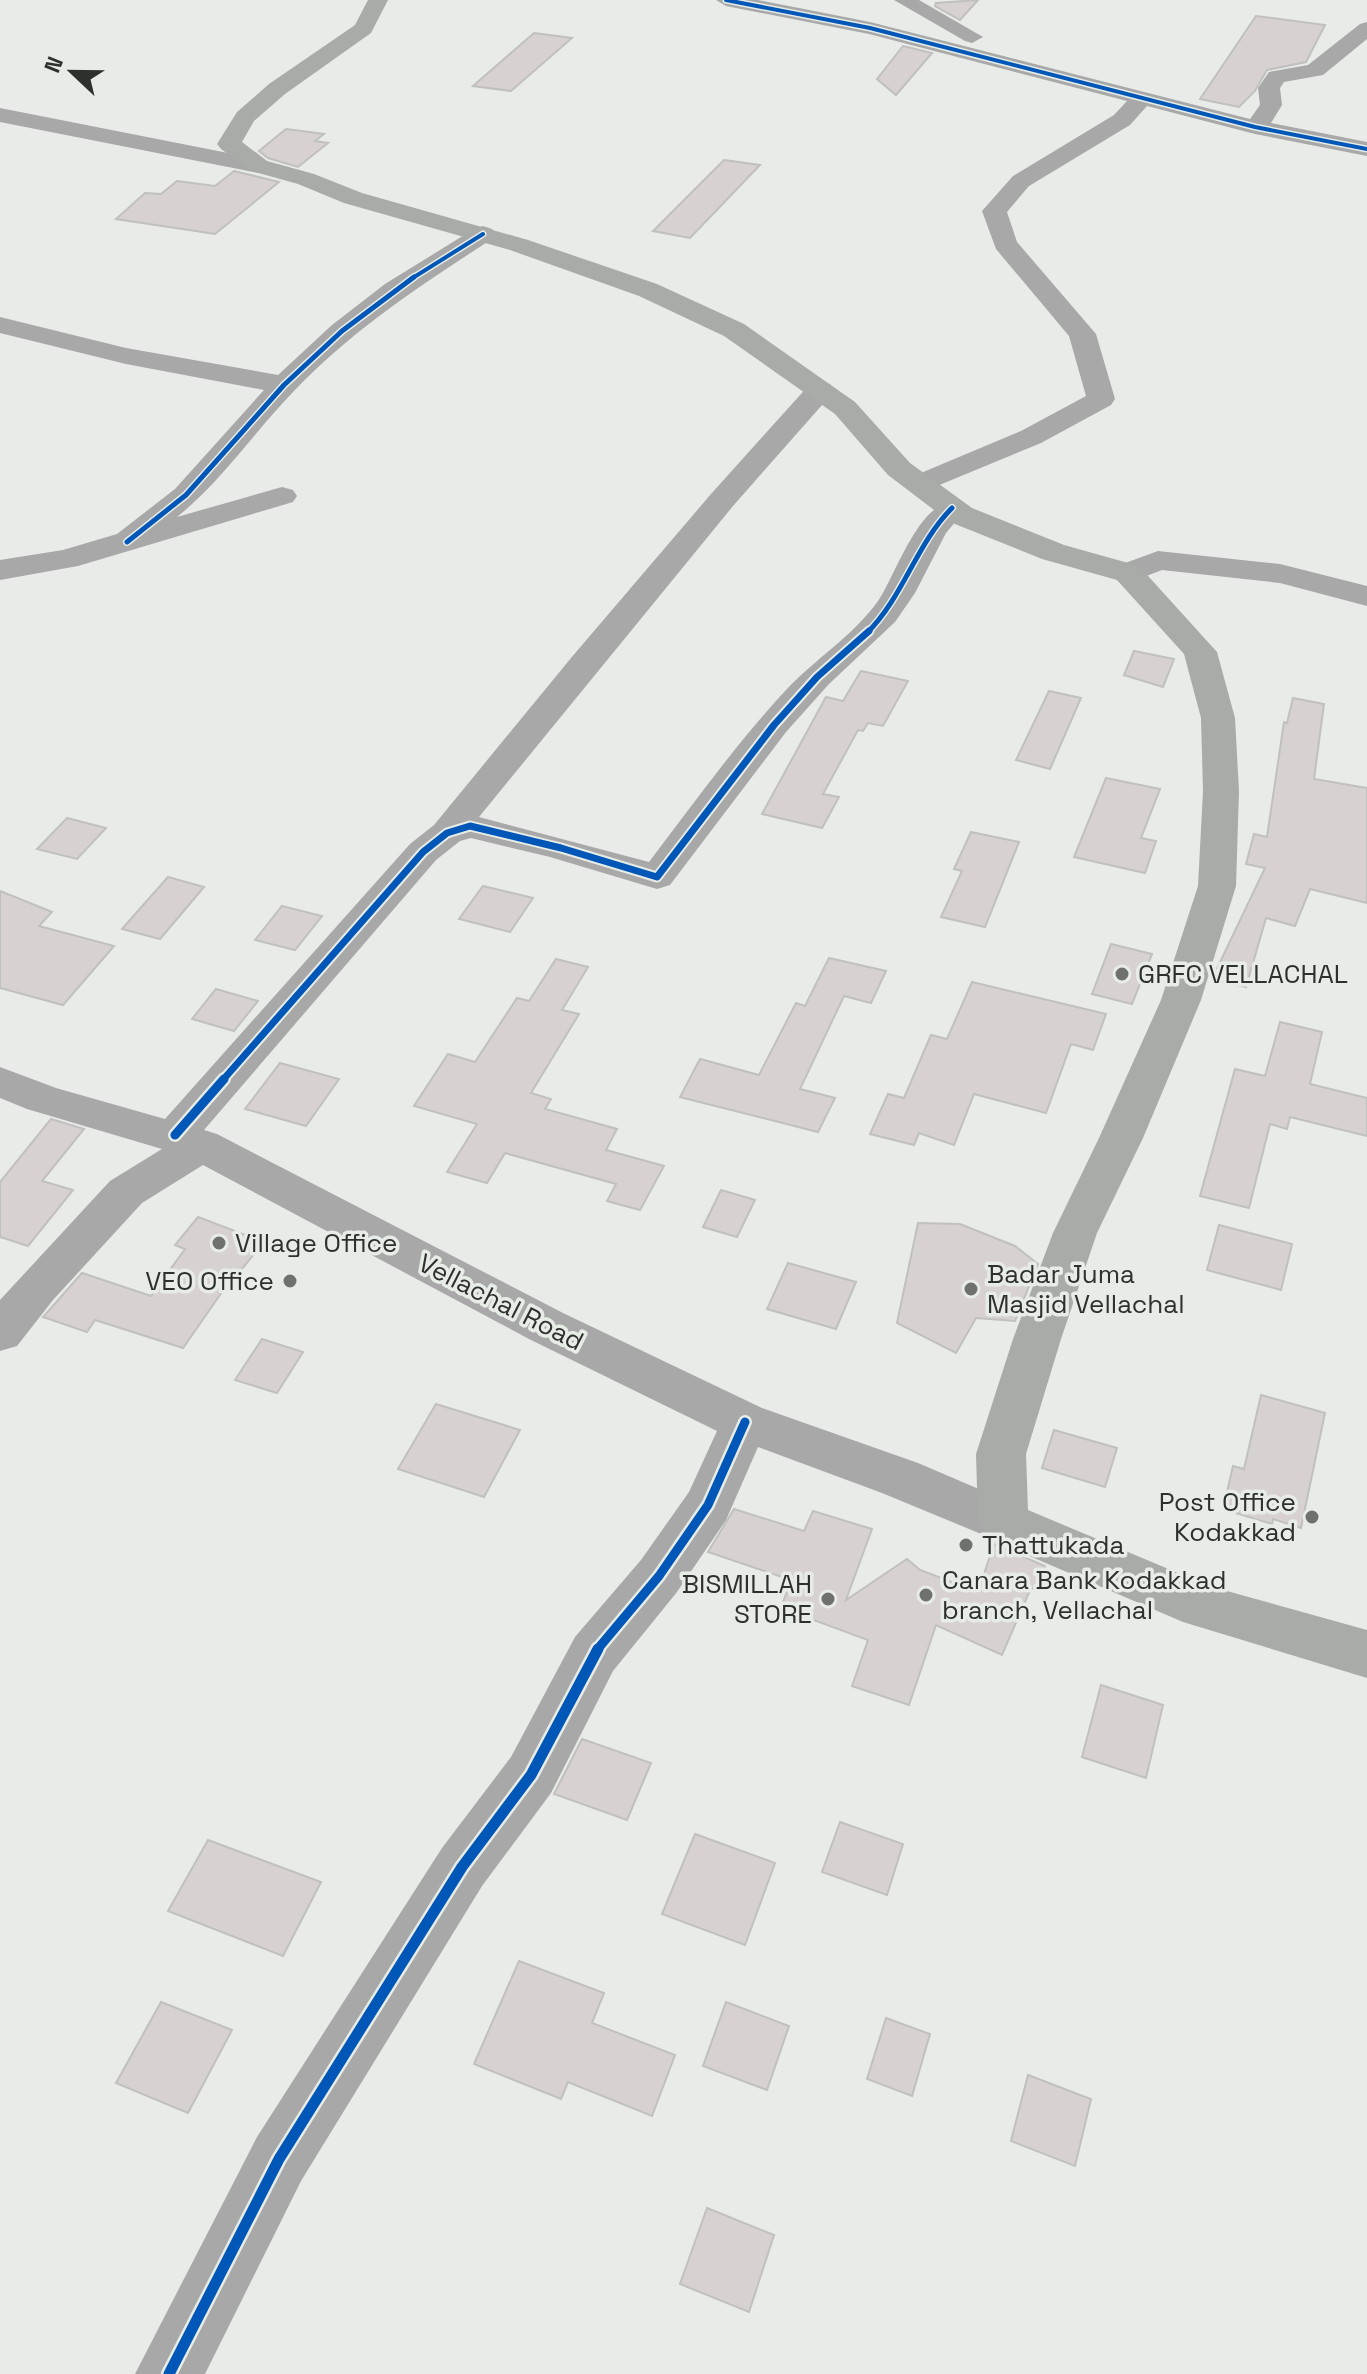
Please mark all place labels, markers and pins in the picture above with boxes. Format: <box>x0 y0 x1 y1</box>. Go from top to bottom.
place label: GRFC VELLACHAL <box>1138 957 1348 991</box>
marker: GRFC VELLACHAL <box>1113 965 1131 983</box>
place label: Village Office <box>235 1226 398 1260</box>
marker: Village Office <box>210 1234 228 1252</box>
place label: Badar Juma Masjid Vellachal <box>987 1257 1185 1321</box>
place label: VEO Office <box>145 1264 274 1298</box>
marker: VEO Office <box>281 1272 299 1290</box>
marker: Badar Juma Masjid Vellachal <box>962 1280 980 1298</box>
place label: Post Office Kodakkad <box>1159 1485 1296 1549</box>
marker: Post Office Kodakkad <box>1303 1508 1321 1526</box>
place label: Thattukada <box>982 1528 1124 1562</box>
marker: Thattukada <box>957 1536 975 1554</box>
place label: Canara Bank Kodakkad branch, Vellachal <box>942 1563 1226 1627</box>
place label: BISMILLAH STORE <box>682 1567 812 1631</box>
marker: Canara Bank Kodakkad branch, Vellachal <box>917 1586 935 1604</box>
marker: BISMILLAH STORE <box>819 1590 837 1608</box>

